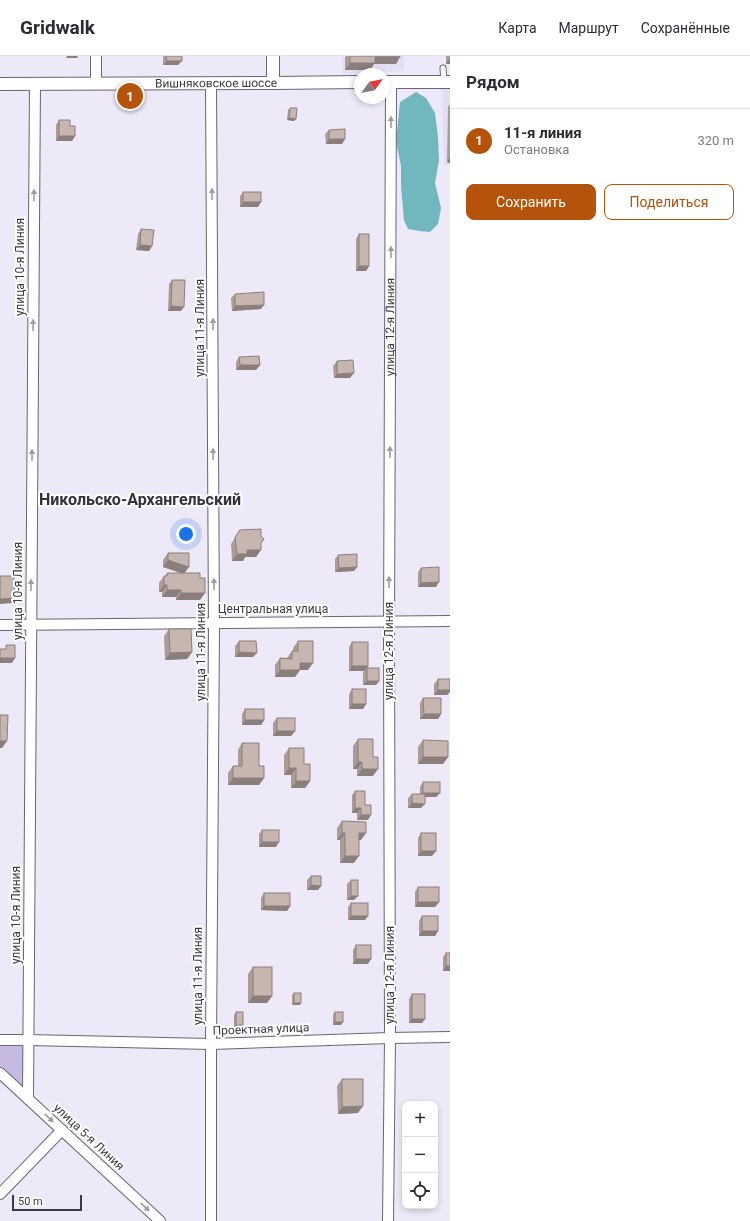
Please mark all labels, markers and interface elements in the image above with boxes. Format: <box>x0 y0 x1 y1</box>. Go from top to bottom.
text: Gridwalk <box>20 16 95 39</box>
text: Карта <box>498 20 537 36</box>
text: Маршрут <box>559 20 619 36</box>
text: Сохранённые <box>641 20 730 36</box>
north arrow <box>354 68 390 104</box>
text: Рядом <box>466 72 520 92</box>
street label: Вишняковское шоссе <box>155 76 277 90</box>
pin: 1 <box>117 81 143 111</box>
one-way arrow <box>388 115 394 128</box>
text: 11-я линия <box>504 124 582 142</box>
text: 1 <box>475 133 483 148</box>
text: 320 m <box>697 133 734 148</box>
text: Остановка <box>504 142 569 157</box>
button: Сохранить <box>466 184 596 220</box>
button: Поделиться <box>604 184 734 220</box>
one-way arrow <box>209 187 215 200</box>
one-way arrow <box>31 188 37 201</box>
street label: улица 10-я Линия <box>13 218 27 316</box>
one-way arrow <box>388 245 394 258</box>
street label: улица 12-я Линия <box>383 278 397 376</box>
street label: улица 11-я Линия <box>193 279 207 377</box>
one-way arrow <box>210 317 216 330</box>
one-way arrow <box>30 318 36 331</box>
one-way arrow <box>387 445 393 458</box>
one-way arrow <box>210 447 216 460</box>
one-way arrow <box>29 448 35 461</box>
district label: Никольско-Архангельский <box>39 490 241 509</box>
your location <box>176 524 196 544</box>
street label: улица 10-я Линия <box>11 542 25 640</box>
one-way arrow <box>386 575 392 588</box>
one-way arrow <box>211 577 217 590</box>
one-way arrow <box>28 578 34 591</box>
street label: Центральная улица <box>218 602 328 616</box>
street label: улица 12-я Линия <box>382 602 396 700</box>
street label: улица 11-я Линия <box>194 603 208 701</box>
street label: улица 10-я Линия <box>9 866 23 964</box>
street label: улица 12-я Линия <box>383 926 397 1024</box>
street label: улица 11-я Линия <box>191 927 205 1025</box>
street label: Проектная улица <box>212 1020 310 1038</box>
street label: улица 5-я Линия <box>51 1101 127 1173</box>
map controls <box>402 1101 438 1209</box>
button: + <box>402 1101 438 1137</box>
one-way arrow <box>44 1114 54 1123</box>
button: − <box>402 1137 438 1173</box>
button: locate <box>402 1173 438 1209</box>
scale bar <box>12 1193 82 1212</box>
text: 50 m <box>18 1195 43 1208</box>
one-way arrow <box>140 1202 150 1211</box>

